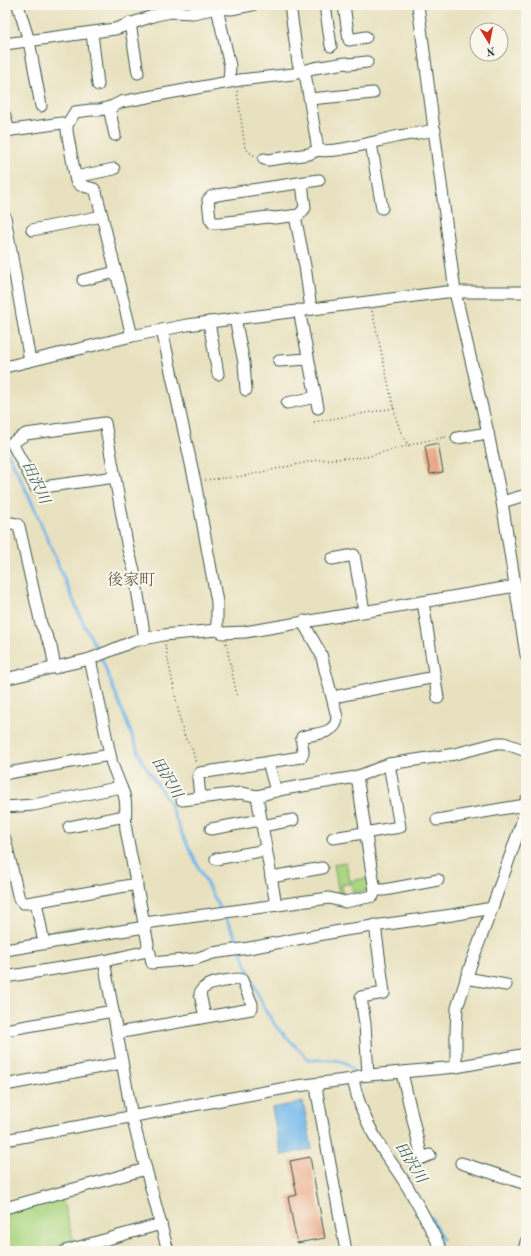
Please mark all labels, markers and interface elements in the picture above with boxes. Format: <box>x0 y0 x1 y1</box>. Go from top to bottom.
north arrow <box>469 22 509 62</box>
text: N <box>485 44 496 57</box>
water label: 田沢川 <box>19 459 54 508</box>
district label: 後家町 <box>107 571 155 589</box>
water label: 田沢川 <box>148 754 187 803</box>
water label: 田沢川 <box>392 1139 431 1188</box>

